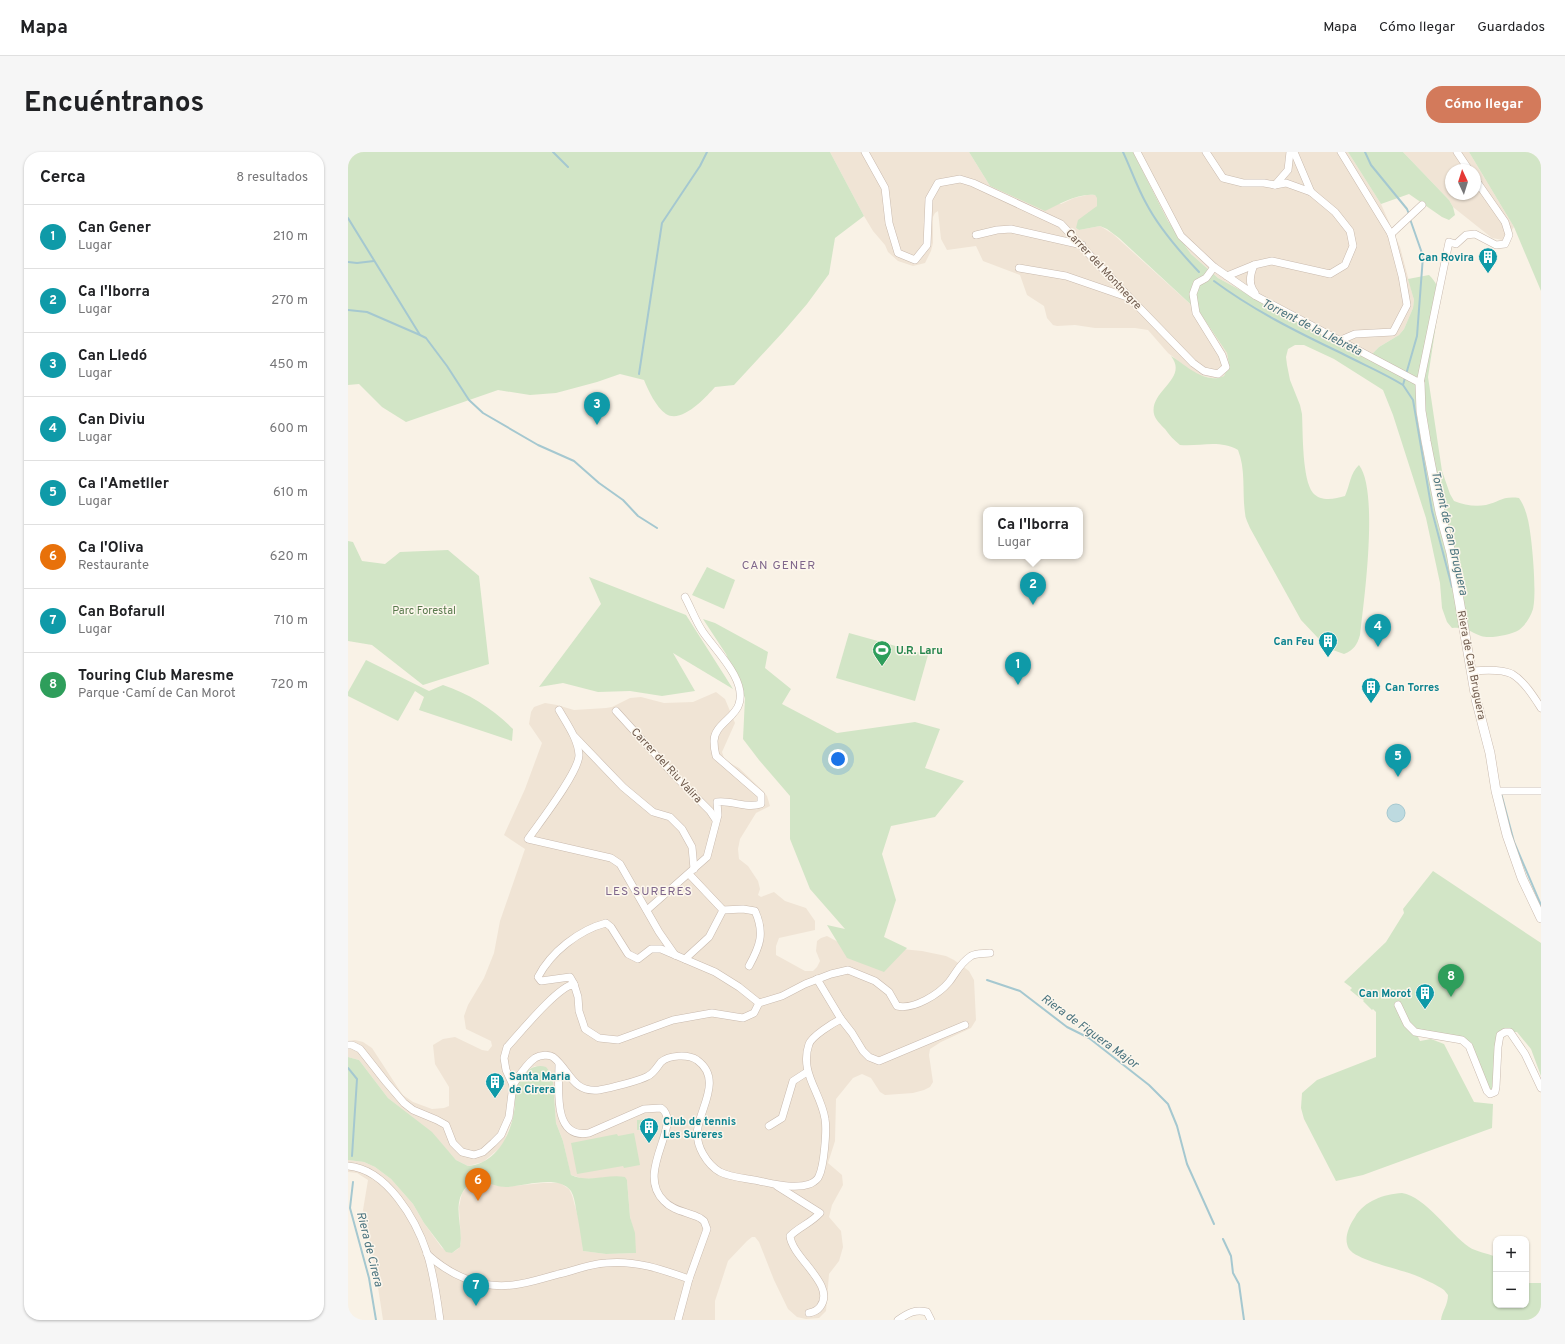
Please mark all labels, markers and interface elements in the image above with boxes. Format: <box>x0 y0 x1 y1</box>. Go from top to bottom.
text: Mapa <box>20 16 68 40</box>
text: Mapa <box>1323 19 1357 36</box>
text: Cómo llegar <box>1379 19 1455 36</box>
text: Guardados <box>1477 19 1545 36</box>
text: Encuéntranos <box>24 86 204 122</box>
button: Cómo llegar <box>1426 86 1541 123</box>
north arrow <box>1445 164 1481 200</box>
text: Cerca <box>40 167 86 189</box>
text: 8 resultados <box>236 170 308 186</box>
text: Can Gener <box>78 219 151 238</box>
street label: Carrer del Montnegre <box>1062 226 1144 313</box>
text: 1 <box>50 229 56 245</box>
text: 210 m <box>273 229 308 245</box>
text: Lugar <box>78 238 112 254</box>
building icon: Can Rovira <box>1477 246 1499 274</box>
place label: Can Rovira <box>1418 251 1474 265</box>
text: Ca l'Iborra <box>78 283 150 302</box>
text: 2 <box>49 293 57 309</box>
text: 270 m <box>271 293 308 309</box>
water label: Torrent de la Llebreta <box>1259 296 1365 360</box>
text: Lugar <box>78 302 112 318</box>
text: Can Lledó <box>78 347 147 366</box>
text: 3 <box>49 357 57 373</box>
text: 450 m <box>269 357 308 373</box>
text: Lugar <box>78 366 112 382</box>
pin: 3 <box>584 392 610 425</box>
text: Can Diviu <box>78 411 145 430</box>
text: 4 <box>49 421 57 437</box>
text: 600 m <box>270 421 308 437</box>
text: Lugar <box>78 430 112 446</box>
water label: Torrent de Can Bruguera <box>1427 470 1471 598</box>
text: Ca l'Ametller <box>78 475 169 494</box>
text: 5 <box>49 485 57 501</box>
text: 610 m <box>273 485 308 501</box>
text: Lugar <box>78 494 112 510</box>
popup <box>983 507 1083 559</box>
text: Ca l'Iborra <box>997 516 1069 535</box>
text: Lugar <box>997 535 1031 551</box>
text: Ca l'Oliva <box>78 539 144 558</box>
text: 6 <box>49 549 57 565</box>
text: 620 m <box>270 549 308 565</box>
text: Restaurante <box>78 558 149 574</box>
district label: CAN GENER <box>742 558 816 574</box>
pin: 2 <box>1020 572 1046 605</box>
text: Can Bofarull <box>78 603 165 622</box>
park label: Parc Forestal <box>392 604 456 618</box>
street label: Riera de Can Bruguera <box>1454 609 1489 721</box>
text: 7 <box>50 613 56 629</box>
text: 710 m <box>274 613 308 629</box>
pin: 4 <box>1365 614 1391 647</box>
text: Lugar <box>78 622 112 638</box>
building icon: Can Feu <box>1317 630 1339 658</box>
place label: Can Feu <box>1273 635 1314 649</box>
sports icon: U.R. Laru <box>871 639 893 667</box>
place label: U.R. Laru <box>896 644 943 658</box>
pin: 1 <box>1005 652 1031 685</box>
text: Touring Club Maresme <box>78 667 234 686</box>
building icon: Can Torres <box>1360 676 1382 704</box>
text: 8 <box>49 677 57 693</box>
text: 720 m <box>271 677 308 693</box>
place label: Can Torres <box>1385 681 1439 695</box>
text: Parque · Camí de Can Morot <box>78 686 236 702</box>
street label: Carrer del Riu Valira <box>628 725 705 806</box>
pin: 5 <box>1385 744 1411 777</box>
your location <box>828 749 848 769</box>
district label: LES SURERES <box>605 884 693 900</box>
pin: 8 <box>1438 964 1464 997</box>
building icon: Can Morot <box>1414 982 1436 1010</box>
place label: Can Morot <box>1359 987 1411 1001</box>
water label: Riera de Figuera Major <box>1037 991 1143 1073</box>
place label: Santa Maria de Cirera <box>509 1070 570 1097</box>
building icon: Santa Maria de Cirera <box>484 1071 506 1099</box>
place label: Club de tennis Les Sureres <box>663 1115 736 1142</box>
building icon: Club de tennis Les Sureres <box>638 1116 660 1144</box>
pin: 6 <box>465 1168 491 1201</box>
water label: Riera de Cirera <box>352 1210 386 1289</box>
map controls <box>1493 1236 1529 1308</box>
button: + <box>1493 1236 1529 1272</box>
button: − <box>1493 1272 1529 1308</box>
pin: 7 <box>463 1273 489 1306</box>

